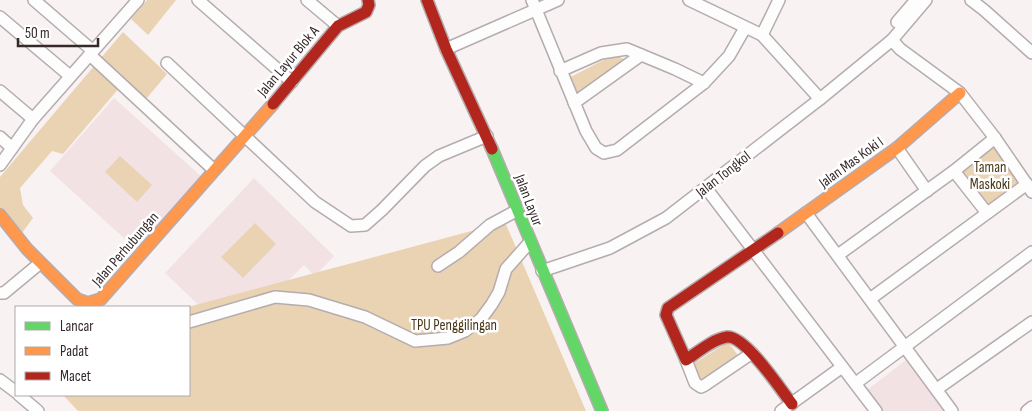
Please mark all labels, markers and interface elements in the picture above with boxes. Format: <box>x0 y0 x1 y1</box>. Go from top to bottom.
scale bar <box>18 15 98 47</box>
street label: Jalan Layur Blok A <box>253 22 324 101</box>
text: 50 m <box>25 24 50 43</box>
street label: Jalan Mas Koki I <box>814 133 887 193</box>
street label: Jalan Tongkol <box>691 147 755 202</box>
park label: Taman Maskoki <box>970 158 1010 194</box>
street label: Jalan Layur <box>510 171 547 229</box>
street label: Jalan Perhubungan <box>87 208 163 291</box>
legend <box>15 306 190 396</box>
park label: TPU Penggilingan <box>411 316 497 335</box>
text: Lancar <box>60 317 94 336</box>
text: Padat <box>60 342 89 361</box>
text: Macet <box>60 367 92 386</box>

